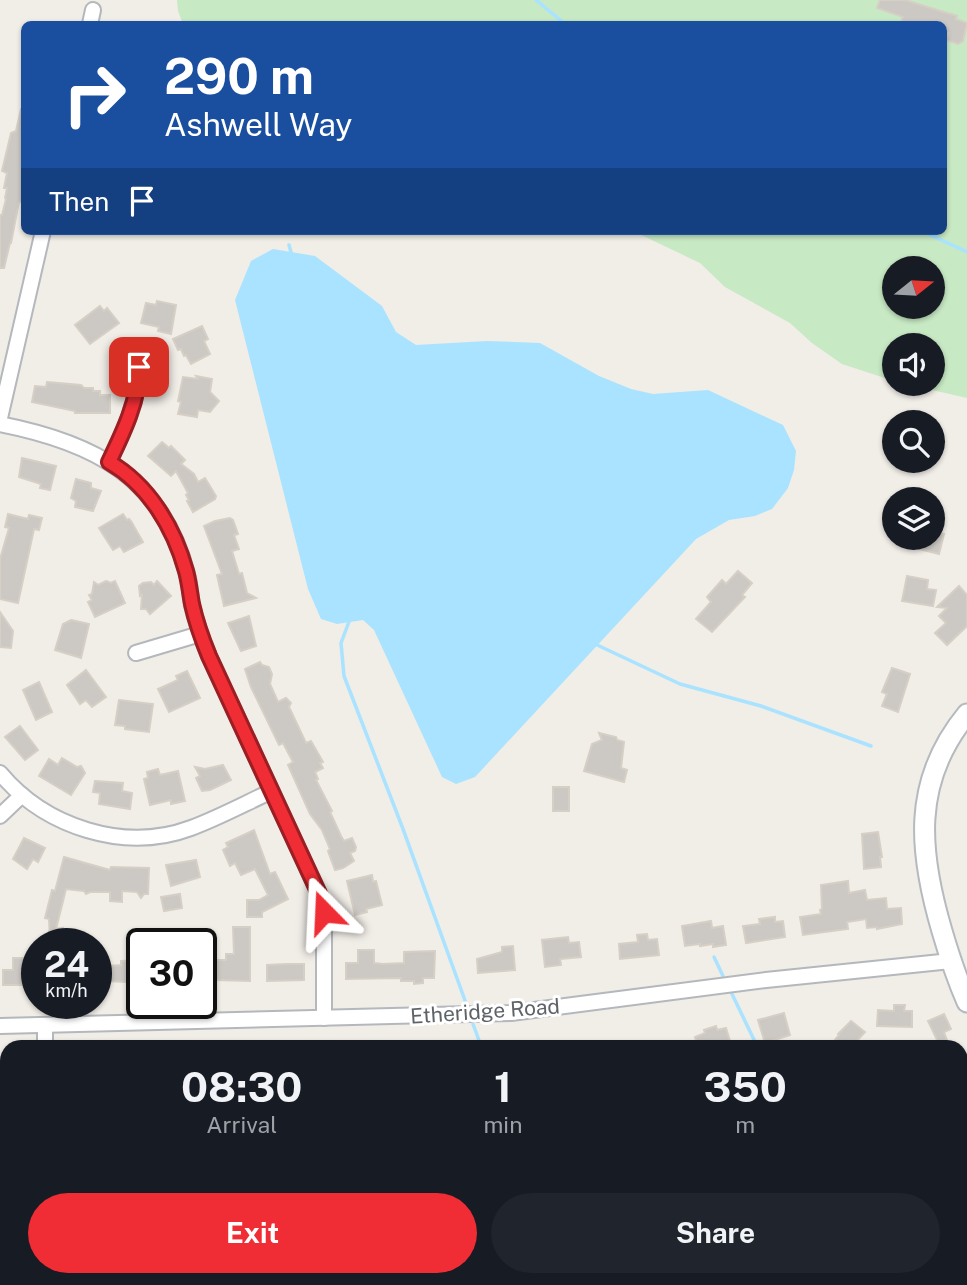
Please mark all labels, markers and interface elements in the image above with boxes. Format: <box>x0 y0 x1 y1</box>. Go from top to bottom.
text: 290 m <box>164 47 314 105</box>
icon: right <box>49 49 140 140</box>
text: Ashwell Way <box>164 106 352 143</box>
icon: arrive <box>123 182 161 220</box>
text: Then <box>49 186 109 217</box>
north arrow <box>882 256 945 318</box>
map controls <box>882 256 945 550</box>
button: sound <box>882 333 945 396</box>
pin <box>109 337 169 397</box>
icon: arrive <box>120 348 158 386</box>
button: search <box>882 410 945 473</box>
button: layers <box>882 487 945 550</box>
position arrow <box>287 875 361 949</box>
speed limit sign: 30 <box>126 928 217 1019</box>
text: 24 <box>44 944 89 985</box>
text: km/h <box>45 980 88 1001</box>
street label: Etheridge Road <box>409 993 561 1029</box>
text: 08:30 <box>181 1062 302 1111</box>
text: 1 <box>494 1062 512 1111</box>
text: 350 <box>704 1062 787 1111</box>
text: Arrival <box>206 1111 277 1138</box>
text: min <box>483 1111 522 1138</box>
text: m <box>735 1111 755 1138</box>
button: Exit <box>28 1193 477 1273</box>
button: Share <box>491 1193 940 1273</box>

